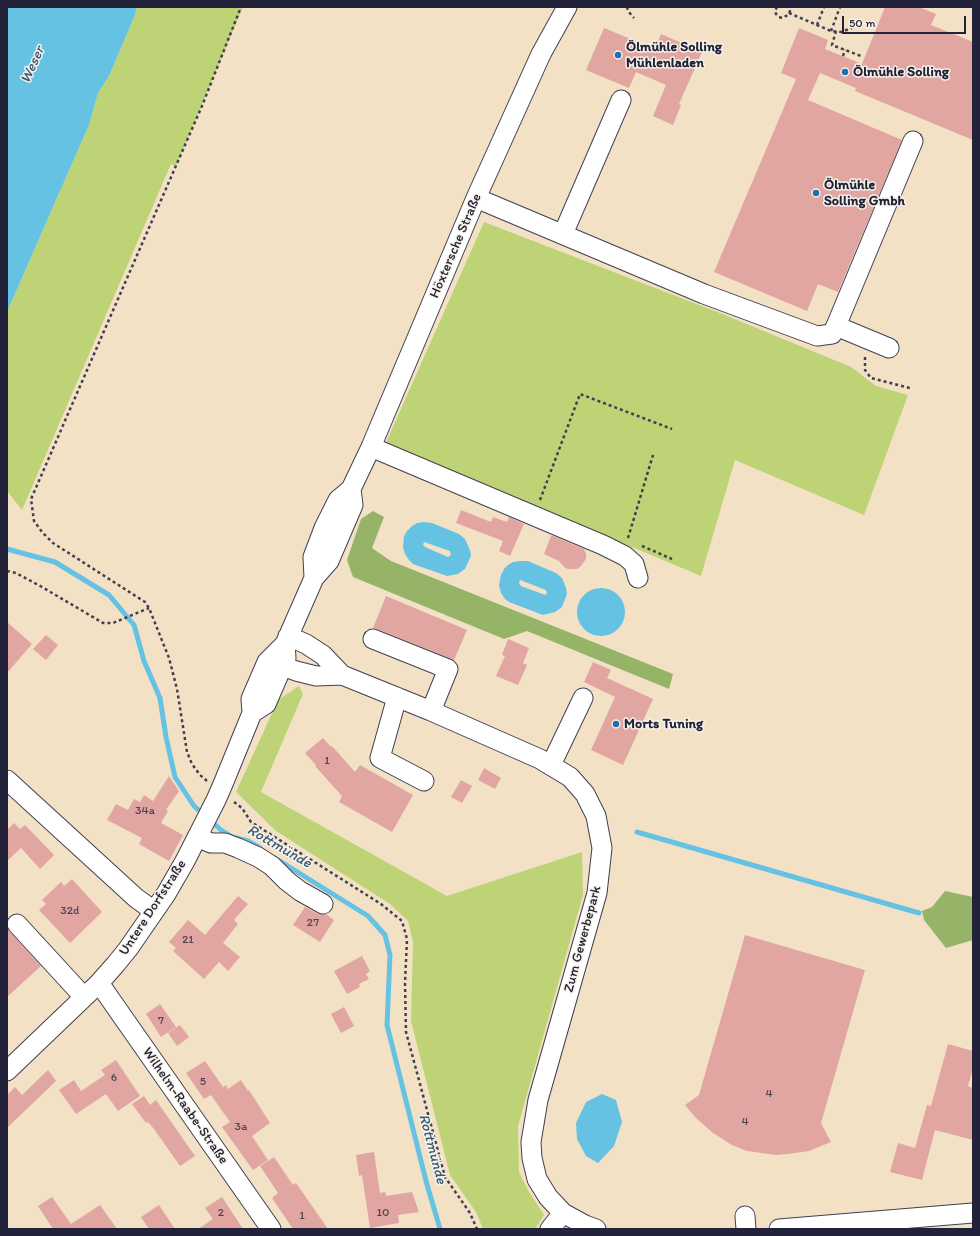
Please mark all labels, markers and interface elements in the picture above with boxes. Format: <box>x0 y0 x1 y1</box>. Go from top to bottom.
scale bar <box>844 8 968 34</box>
text: 50 m <box>849 16 875 30</box>
place label: Ölmühle Solling Mühlenladen <box>626 39 722 72</box>
water label: Weser <box>17 44 49 86</box>
marker: Ölmühle Solling Mühlenladen <box>613 50 623 60</box>
place label: Ölmühle Solling <box>853 64 949 80</box>
marker: Ölmühle Solling <box>840 67 850 77</box>
place label: Ölmühle Solling Gmbh <box>824 177 905 210</box>
marker: Ölmühle Solling Gmbh <box>811 188 821 198</box>
street label: Höxtersche Straße <box>426 191 486 301</box>
place label: Morts Tuning <box>624 716 703 732</box>
marker: Morts Tuning <box>611 719 621 729</box>
house number: 1 <box>324 754 330 768</box>
house number: 34a <box>135 804 155 818</box>
water label: Rottmünde <box>244 821 314 873</box>
street label: Untere Dorfstraße <box>116 857 190 959</box>
street label: Zum Gewerbepark <box>561 884 605 994</box>
house number: 32d <box>60 904 80 918</box>
house number: 27 <box>307 916 319 930</box>
house number: 21 <box>182 933 194 947</box>
house number: 7 <box>158 1014 164 1028</box>
street label: Wilhelm-Raabe-Straße <box>138 1044 232 1168</box>
house number: 6 <box>111 1071 117 1085</box>
house number: 5 <box>200 1075 206 1089</box>
house number: 4 <box>765 1087 773 1101</box>
water label: Rottmünde <box>414 1112 450 1186</box>
house number: 4 <box>741 1115 749 1129</box>
house number: 3a <box>235 1120 247 1134</box>
house number: 2 <box>218 1206 224 1220</box>
house number: 10 <box>377 1206 389 1220</box>
house number: 1 <box>299 1209 305 1223</box>

